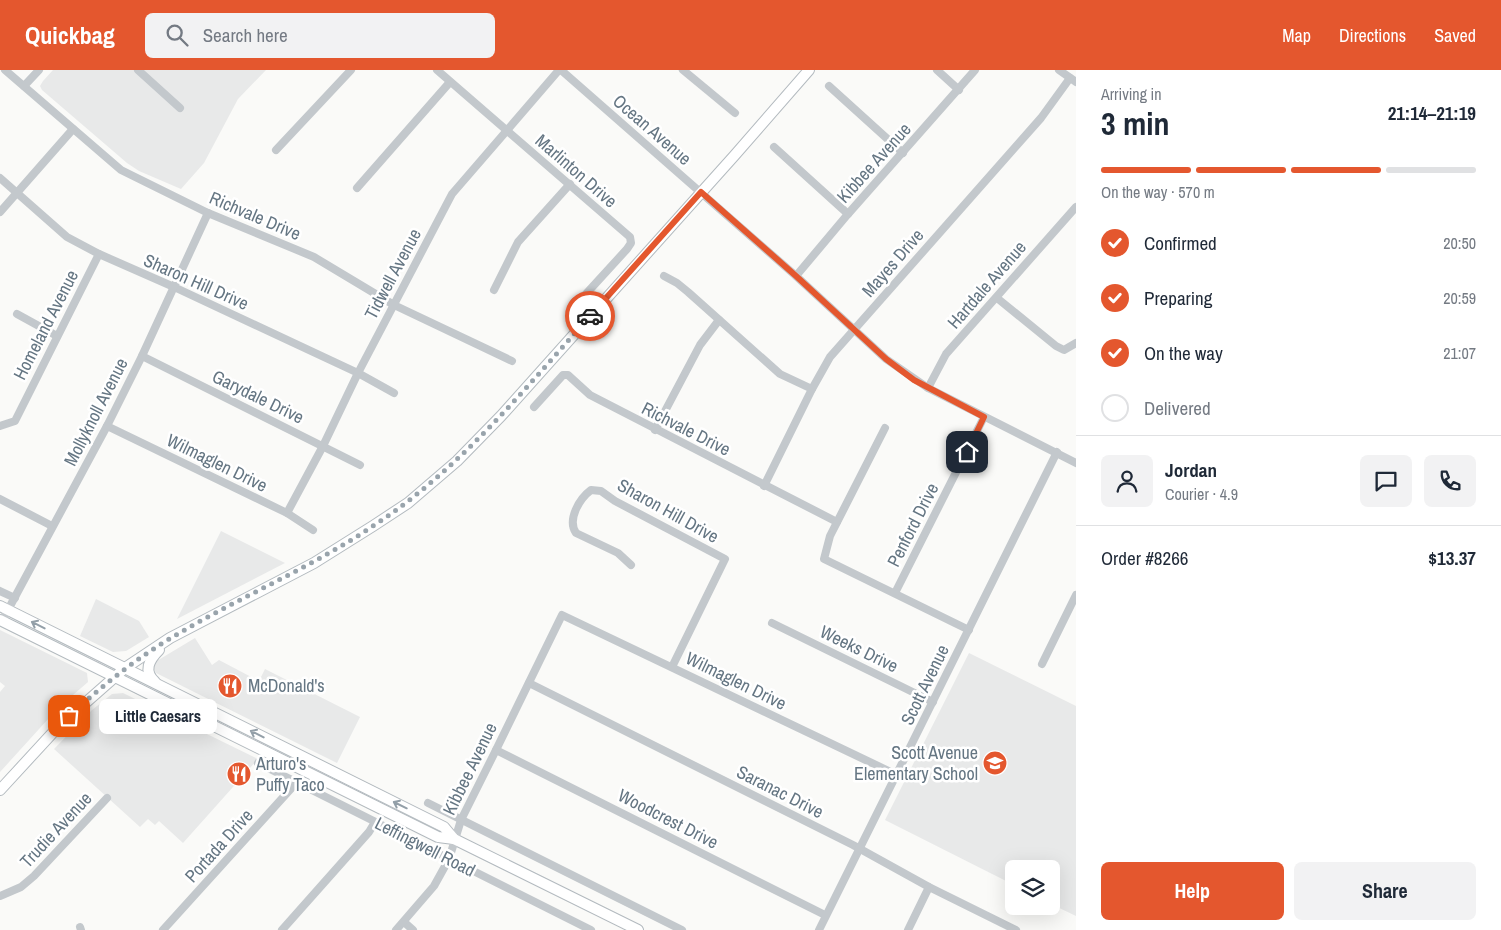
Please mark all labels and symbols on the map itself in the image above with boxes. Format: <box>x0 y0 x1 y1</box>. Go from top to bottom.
street label: Ocean Avenue <box>608 89 697 171</box>
street label: Kibbee Avenue <box>831 117 916 208</box>
street label: Marlinton Drive <box>530 128 623 213</box>
street label: Richvale Drive <box>206 185 305 246</box>
street label: Mayes Drive <box>856 223 929 302</box>
street label: Tidwell Avenue <box>358 224 427 324</box>
street label: Hartdale Avenue <box>941 235 1032 334</box>
street label: Sharon Hill Drive <box>140 247 253 316</box>
street label: Homeland Avenue <box>7 265 84 384</box>
courier <box>565 291 615 341</box>
street label: Mollyknoll Avenue <box>58 354 133 470</box>
street label: Garydale Drive <box>208 364 308 430</box>
street label: Richvale Drive <box>637 395 735 462</box>
street label: Wilmaglen Drive <box>163 427 272 498</box>
pin <box>946 431 988 473</box>
street label: Sharon Hill Drive <box>613 472 723 549</box>
street label: Penford Drive <box>881 479 944 571</box>
street label: Weeks Drive <box>816 619 903 678</box>
one-way arrow <box>31 620 46 629</box>
street label: Scott Avenue <box>894 640 955 729</box>
street label: Wilmaglen Drive <box>682 645 791 716</box>
restaurant icon: McDonald's <box>217 673 243 699</box>
place label: McDonald's <box>248 673 325 698</box>
pin <box>48 695 90 737</box>
callout: Little Caesars <box>99 698 216 734</box>
street label: Kibbee Avenue <box>436 718 503 819</box>
one-way arrow <box>250 729 265 739</box>
place label: Scott Avenue Elementary School <box>854 740 978 786</box>
school or university icon: Scott Avenue Elementary School <box>982 750 1008 776</box>
place label: Arturo's Puffy Taco <box>255 751 325 797</box>
street label: Saranac Drive <box>733 759 828 824</box>
restaurant icon: Arturo's Puffy Taco <box>226 761 252 787</box>
street label: Woodcrest Drive <box>614 783 723 855</box>
street label: Trudie Avenue <box>14 786 97 873</box>
one-way arrow <box>393 800 408 809</box>
street label: Portada Drive <box>179 803 258 888</box>
street label: Leffingwell Road <box>371 811 480 883</box>

